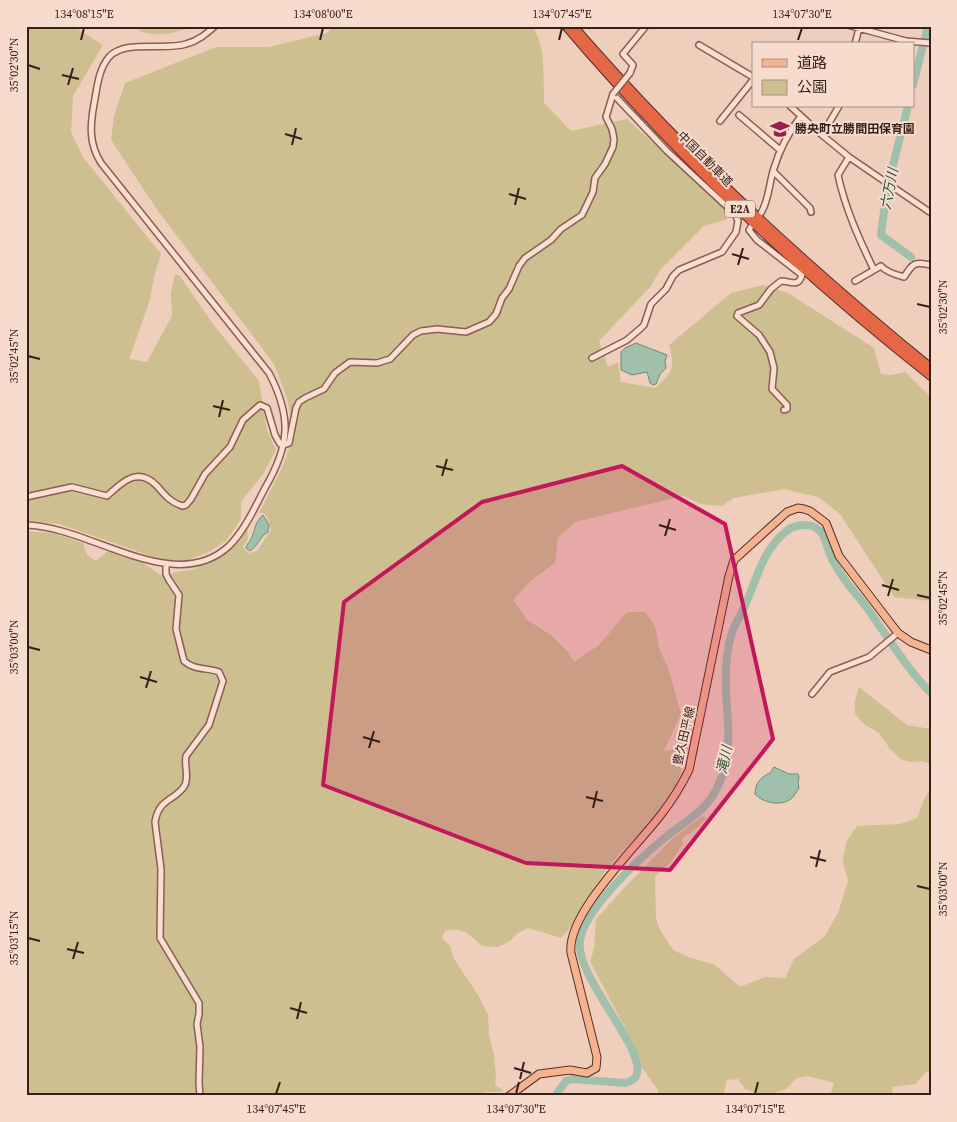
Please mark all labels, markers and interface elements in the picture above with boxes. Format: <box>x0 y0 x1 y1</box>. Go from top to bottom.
text: 134°08'15"E <box>54 6 114 22</box>
text: 134°08'00"E <box>293 6 353 22</box>
text: 134°07'45"E <box>532 6 592 22</box>
text: 134°07'30"E <box>772 6 832 22</box>
text: 35°02'30"N <box>6 37 22 93</box>
legend <box>752 42 914 108</box>
text: 道路 <box>797 52 827 73</box>
text: 公園 <box>797 76 827 97</box>
school or university icon: 勝央町立勝間田保育園 <box>769 118 791 140</box>
place label: 勝央町立勝間田保育園 <box>795 121 915 137</box>
street label: 中国自動車道 <box>674 128 736 190</box>
water label: 六万川 <box>875 165 903 212</box>
road number: E2A <box>725 200 755 218</box>
text: 35°02'30"N <box>935 279 951 335</box>
text: 35°02'45"N <box>6 328 22 384</box>
text: 35°02'45"N <box>935 570 951 626</box>
text: 35°03'00"N <box>6 619 22 675</box>
street label: 豊久田平線 <box>669 705 699 767</box>
water label: 滝川 <box>711 742 737 776</box>
text: 35°03'00"N <box>935 861 951 917</box>
text: 35°03'15"N <box>6 910 22 966</box>
text: 134°07'45"E <box>246 1101 306 1117</box>
text: 134°07'30"E <box>486 1101 546 1117</box>
text: 134°07'15"E <box>725 1101 785 1117</box>

